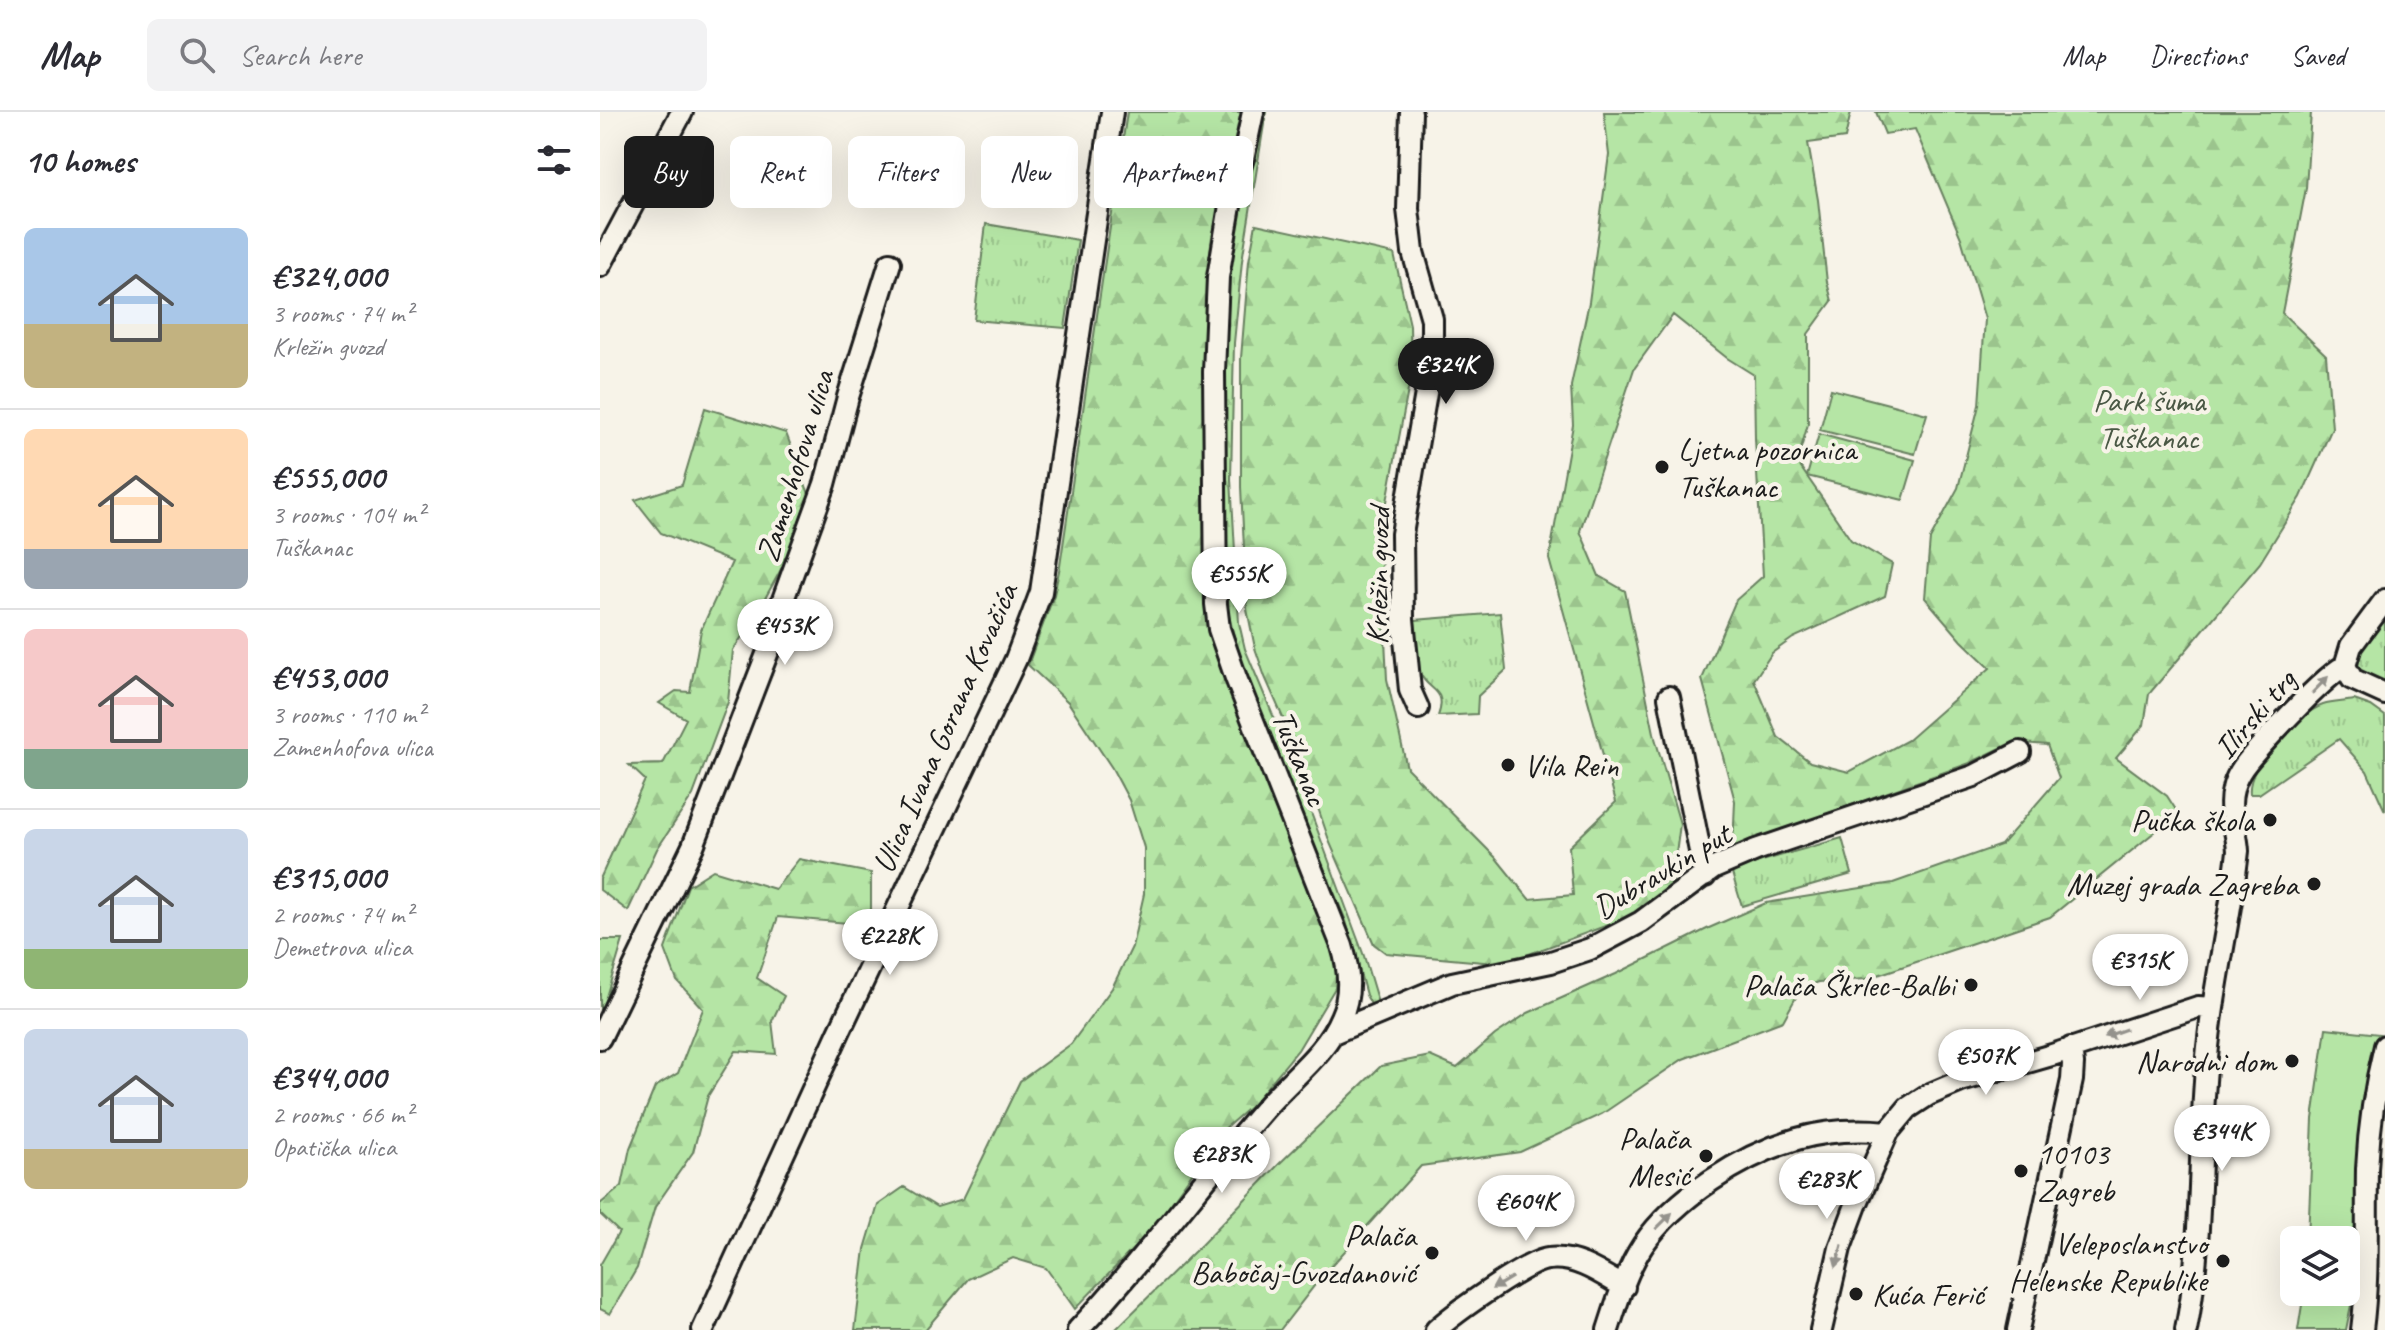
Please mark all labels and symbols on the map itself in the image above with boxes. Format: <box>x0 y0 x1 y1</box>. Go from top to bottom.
pin: €324K <box>1390 338 1502 406</box>
street label: Zamenhofova ulica <box>746 363 844 567</box>
park label: Park šuma Tuškanac <box>2093 380 2207 458</box>
place label: Ljetna pozornica Tuškanac <box>1678 429 1859 507</box>
marker: Ljetna pozornica Tuškanac <box>1653 458 1671 476</box>
street label: Krležin gvozd <box>1356 502 1400 645</box>
pin: €555K <box>1183 547 1295 615</box>
street label: Ulica Ivana Gorana Kovačića <box>863 575 1028 879</box>
pin: €453K <box>729 599 841 667</box>
street label: Ilirski trg <box>2205 659 2306 768</box>
one-way arrow <box>2311 676 2329 695</box>
street label: Tuškanac <box>1262 704 1338 813</box>
place label: Vila Rein <box>1524 745 1619 786</box>
marker: Vila Rein <box>1499 756 1517 774</box>
place label: Pučka škola <box>2131 800 2256 841</box>
marker: Pučka škola <box>2261 811 2279 829</box>
street label: Dubravkin put <box>1586 812 1741 928</box>
place label: Muzej grada Zagreba <box>2067 864 2300 905</box>
marker: Muzej grada Zagreba <box>2305 875 2323 893</box>
pin: €228K <box>834 909 946 977</box>
pin: €315K <box>2084 934 2196 1002</box>
place label: Palača Škrlec-Balbi <box>1744 965 1959 1006</box>
marker: Palača Škrlec-Balbi <box>1962 976 1980 994</box>
one-way arrow <box>2103 1028 2127 1040</box>
pin: €507K <box>1930 1029 2042 1097</box>
place label: Narodni dom <box>2136 1041 2278 1082</box>
marker: Narodni dom <box>2283 1052 2301 1070</box>
pin: €344K <box>2166 1105 2278 1173</box>
place label: Palača Mesić <box>1619 1118 1695 1196</box>
pin: €283K <box>1166 1127 1278 1195</box>
place label: 10103 Zagreb <box>2037 1133 2116 1211</box>
marker: Palača Mesić <box>1697 1147 1715 1165</box>
pin: €283K <box>1771 1153 1883 1221</box>
marker: 10103 Zagreb <box>2012 1162 2030 1180</box>
pin: €604K <box>1470 1175 1582 1243</box>
one-way arrow <box>1655 1212 1673 1231</box>
place label: Palača Babočaj-Gvozdanović <box>1191 1215 1421 1293</box>
place label: Veleposlanstvo Helenske Republike <box>2009 1223 2211 1301</box>
marker: Palača Babočaj-Gvozdanović <box>1423 1244 1441 1262</box>
one-way arrow <box>1832 1244 1844 1269</box>
marker: Veleposlanstvo Helenske Republike <box>2214 1252 2232 1270</box>
place label: Kuća Ferić <box>1872 1274 1989 1315</box>
one-way arrow <box>1492 1275 1513 1290</box>
marker: Kuća Ferić <box>1847 1285 1865 1303</box>

